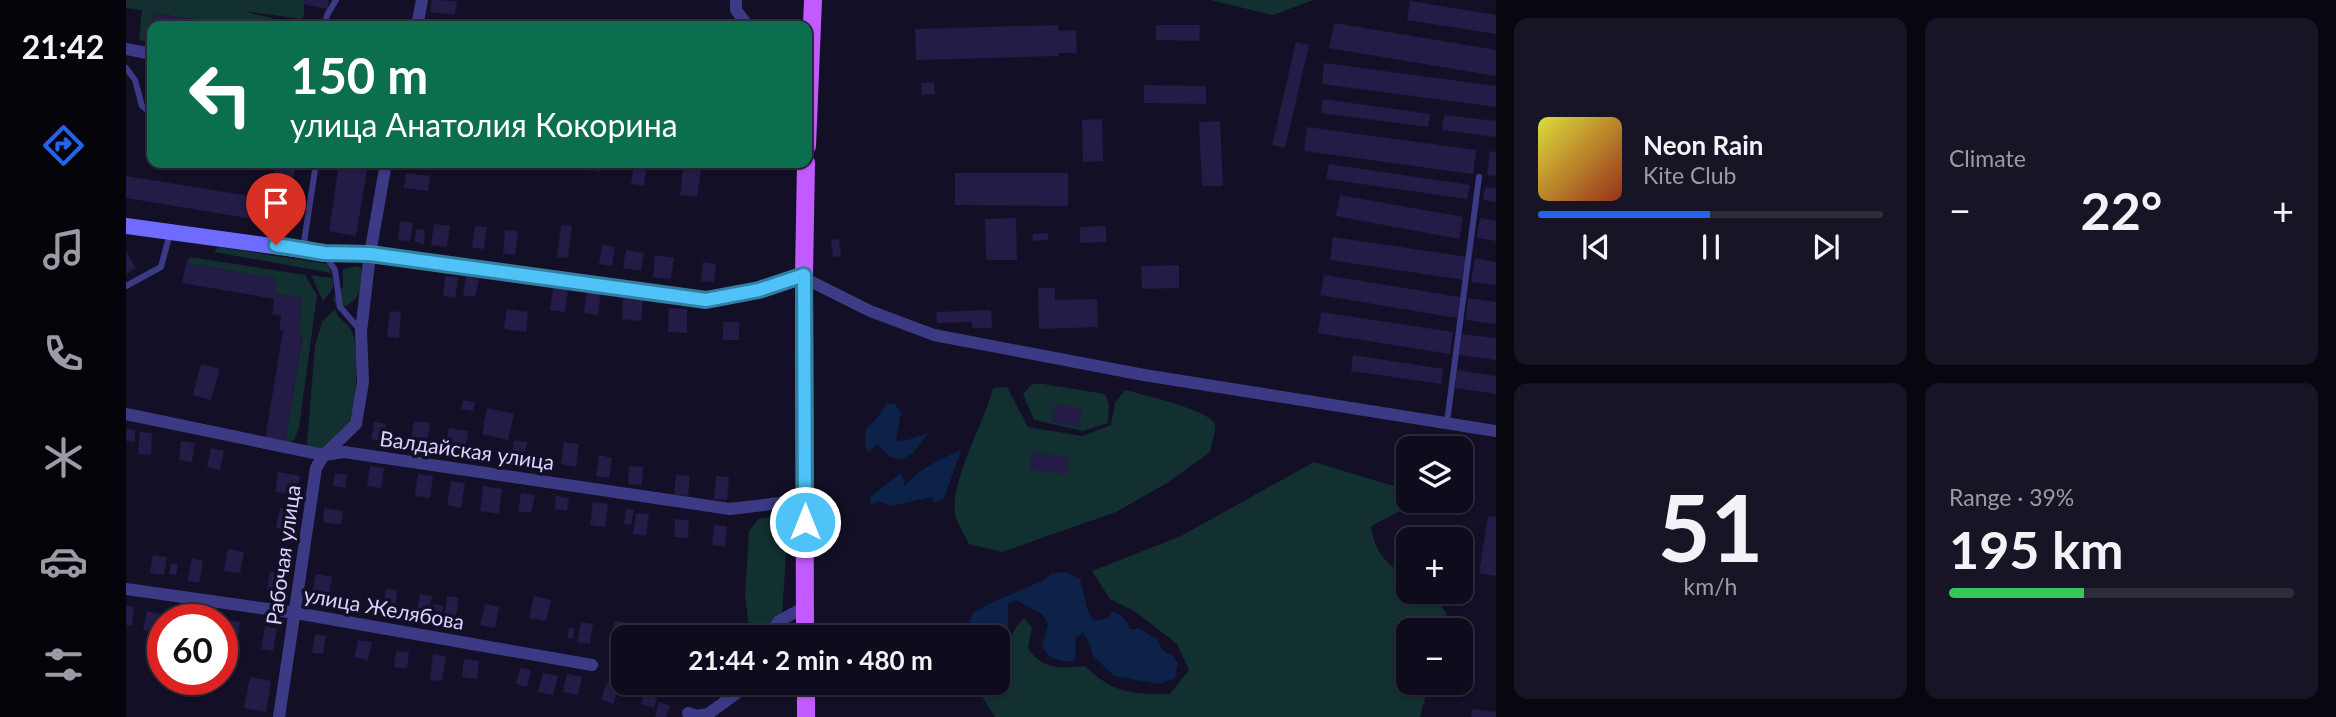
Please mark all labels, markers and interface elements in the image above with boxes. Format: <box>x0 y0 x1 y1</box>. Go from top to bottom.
text: 21:42 <box>22 27 104 66</box>
text: 150 m <box>290 46 428 104</box>
icon: left <box>175 49 266 140</box>
text: улица Анатолия Кокорина <box>290 105 678 144</box>
icon: directions <box>39 121 88 170</box>
text: Neon Rain <box>1643 129 1763 161</box>
text: Climate <box>1949 144 2026 172</box>
text: Kite Club <box>1643 161 1736 189</box>
pin <box>246 173 306 245</box>
text: 22° <box>2081 179 2162 241</box>
icon: arrive <box>257 184 295 222</box>
text: − <box>1949 187 1971 233</box>
text: + <box>2272 187 2294 233</box>
icon: music <box>39 225 88 274</box>
icon: previous <box>1577 228 1615 266</box>
icon: pause <box>1692 228 1730 266</box>
icon: next <box>1807 228 1845 266</box>
icon: phone <box>39 329 88 378</box>
street label: Валдайская улица <box>378 425 556 474</box>
icon: climate <box>39 433 88 482</box>
map controls <box>1396 436 1473 695</box>
button: layers <box>1396 436 1473 513</box>
text: 51 <box>1658 472 1763 581</box>
street label: Рабочая улица <box>260 483 305 626</box>
text: Range · 39% <box>1949 483 2074 511</box>
position arrow <box>768 485 842 559</box>
text: 195 km <box>1949 518 2123 580</box>
button: + <box>1396 527 1473 604</box>
icon: car <box>39 537 88 586</box>
text: km/h <box>1684 572 1737 600</box>
street label: улица Желябова <box>302 581 466 634</box>
speed limit sign: 60 <box>147 604 238 695</box>
button: − <box>1396 618 1473 695</box>
icon: filters <box>39 640 88 689</box>
text: 21:44 · 2 min · 480 m <box>688 644 933 676</box>

